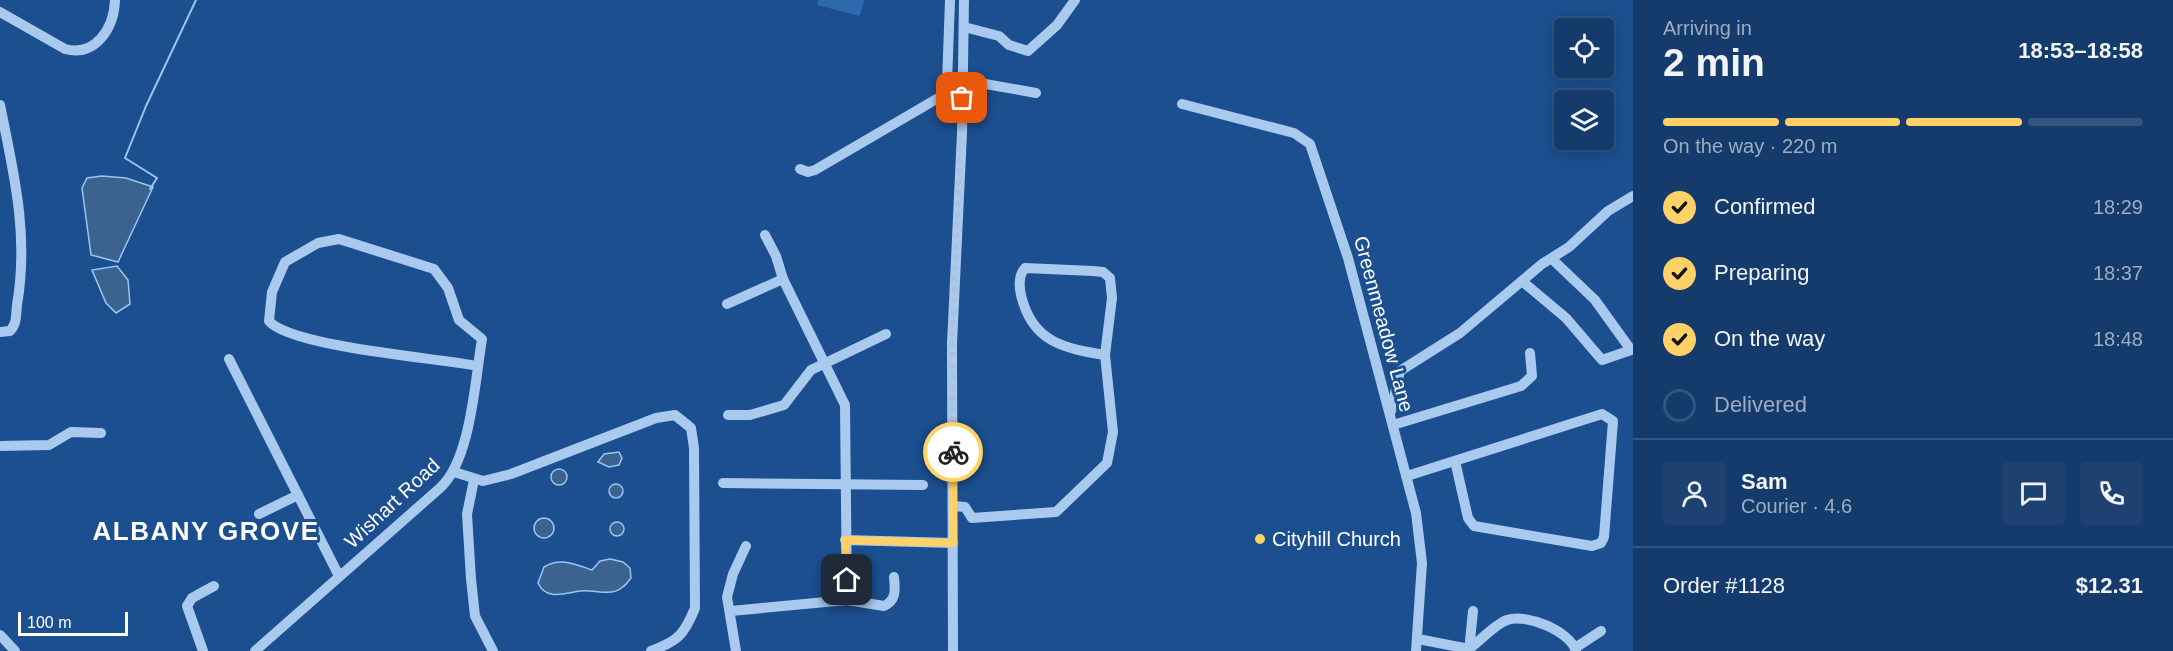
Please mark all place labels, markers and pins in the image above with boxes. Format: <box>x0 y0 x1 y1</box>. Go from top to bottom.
pin <box>936 72 987 123</box>
place label: Cityhill Church <box>1272 528 1401 550</box>
marker: Cityhill Church <box>1253 532 1267 546</box>
pin <box>821 554 872 605</box>

